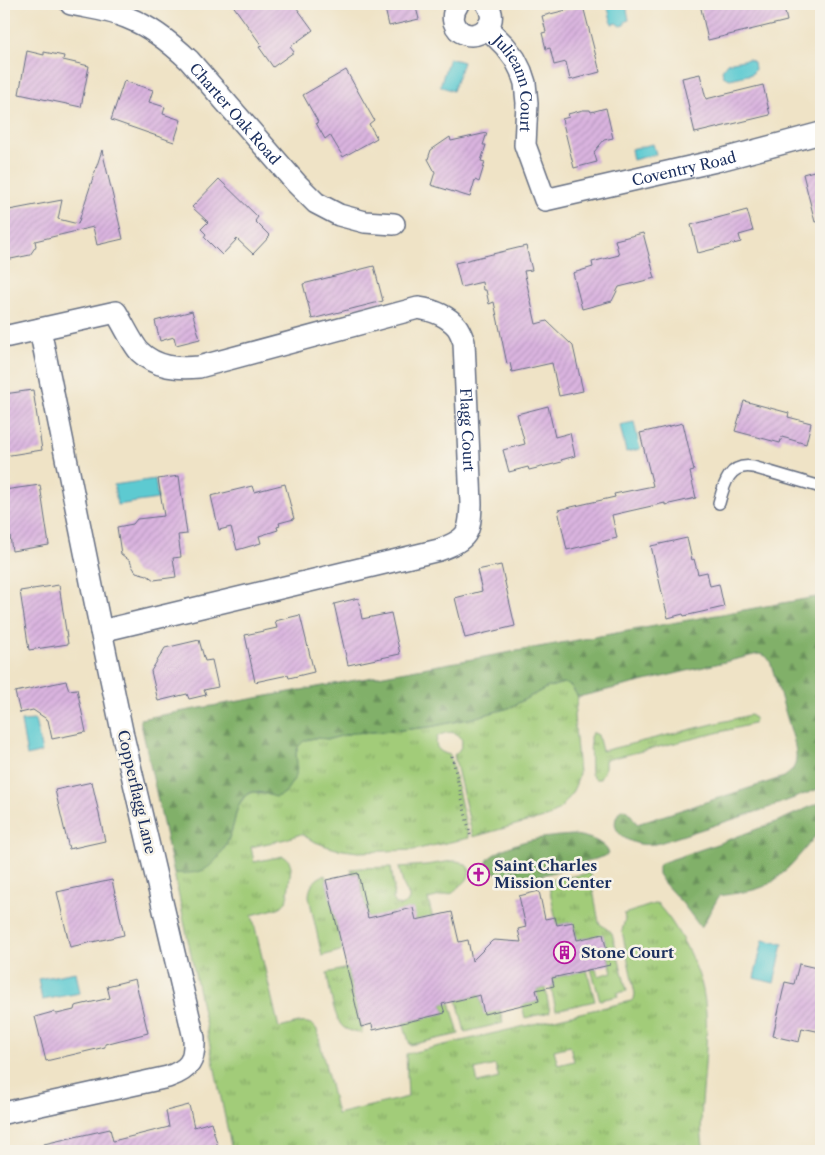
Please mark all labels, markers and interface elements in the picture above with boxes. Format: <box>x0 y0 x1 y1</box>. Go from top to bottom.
street label: Julieann Court <box>488 29 537 133</box>
street label: Charter Oak Road <box>186 58 285 168</box>
street label: Coventry Road <box>630 147 738 189</box>
street label: Flagg Court <box>456 388 479 473</box>
street label: Copperflagg Lane <box>114 728 160 856</box>
place label: Saint Charles Mission Center <box>494 856 612 892</box>
church icon: Saint Charles Mission Center <box>466 862 490 886</box>
building icon: Stone Court <box>553 940 577 964</box>
place label: Stone Court <box>581 943 674 962</box>

